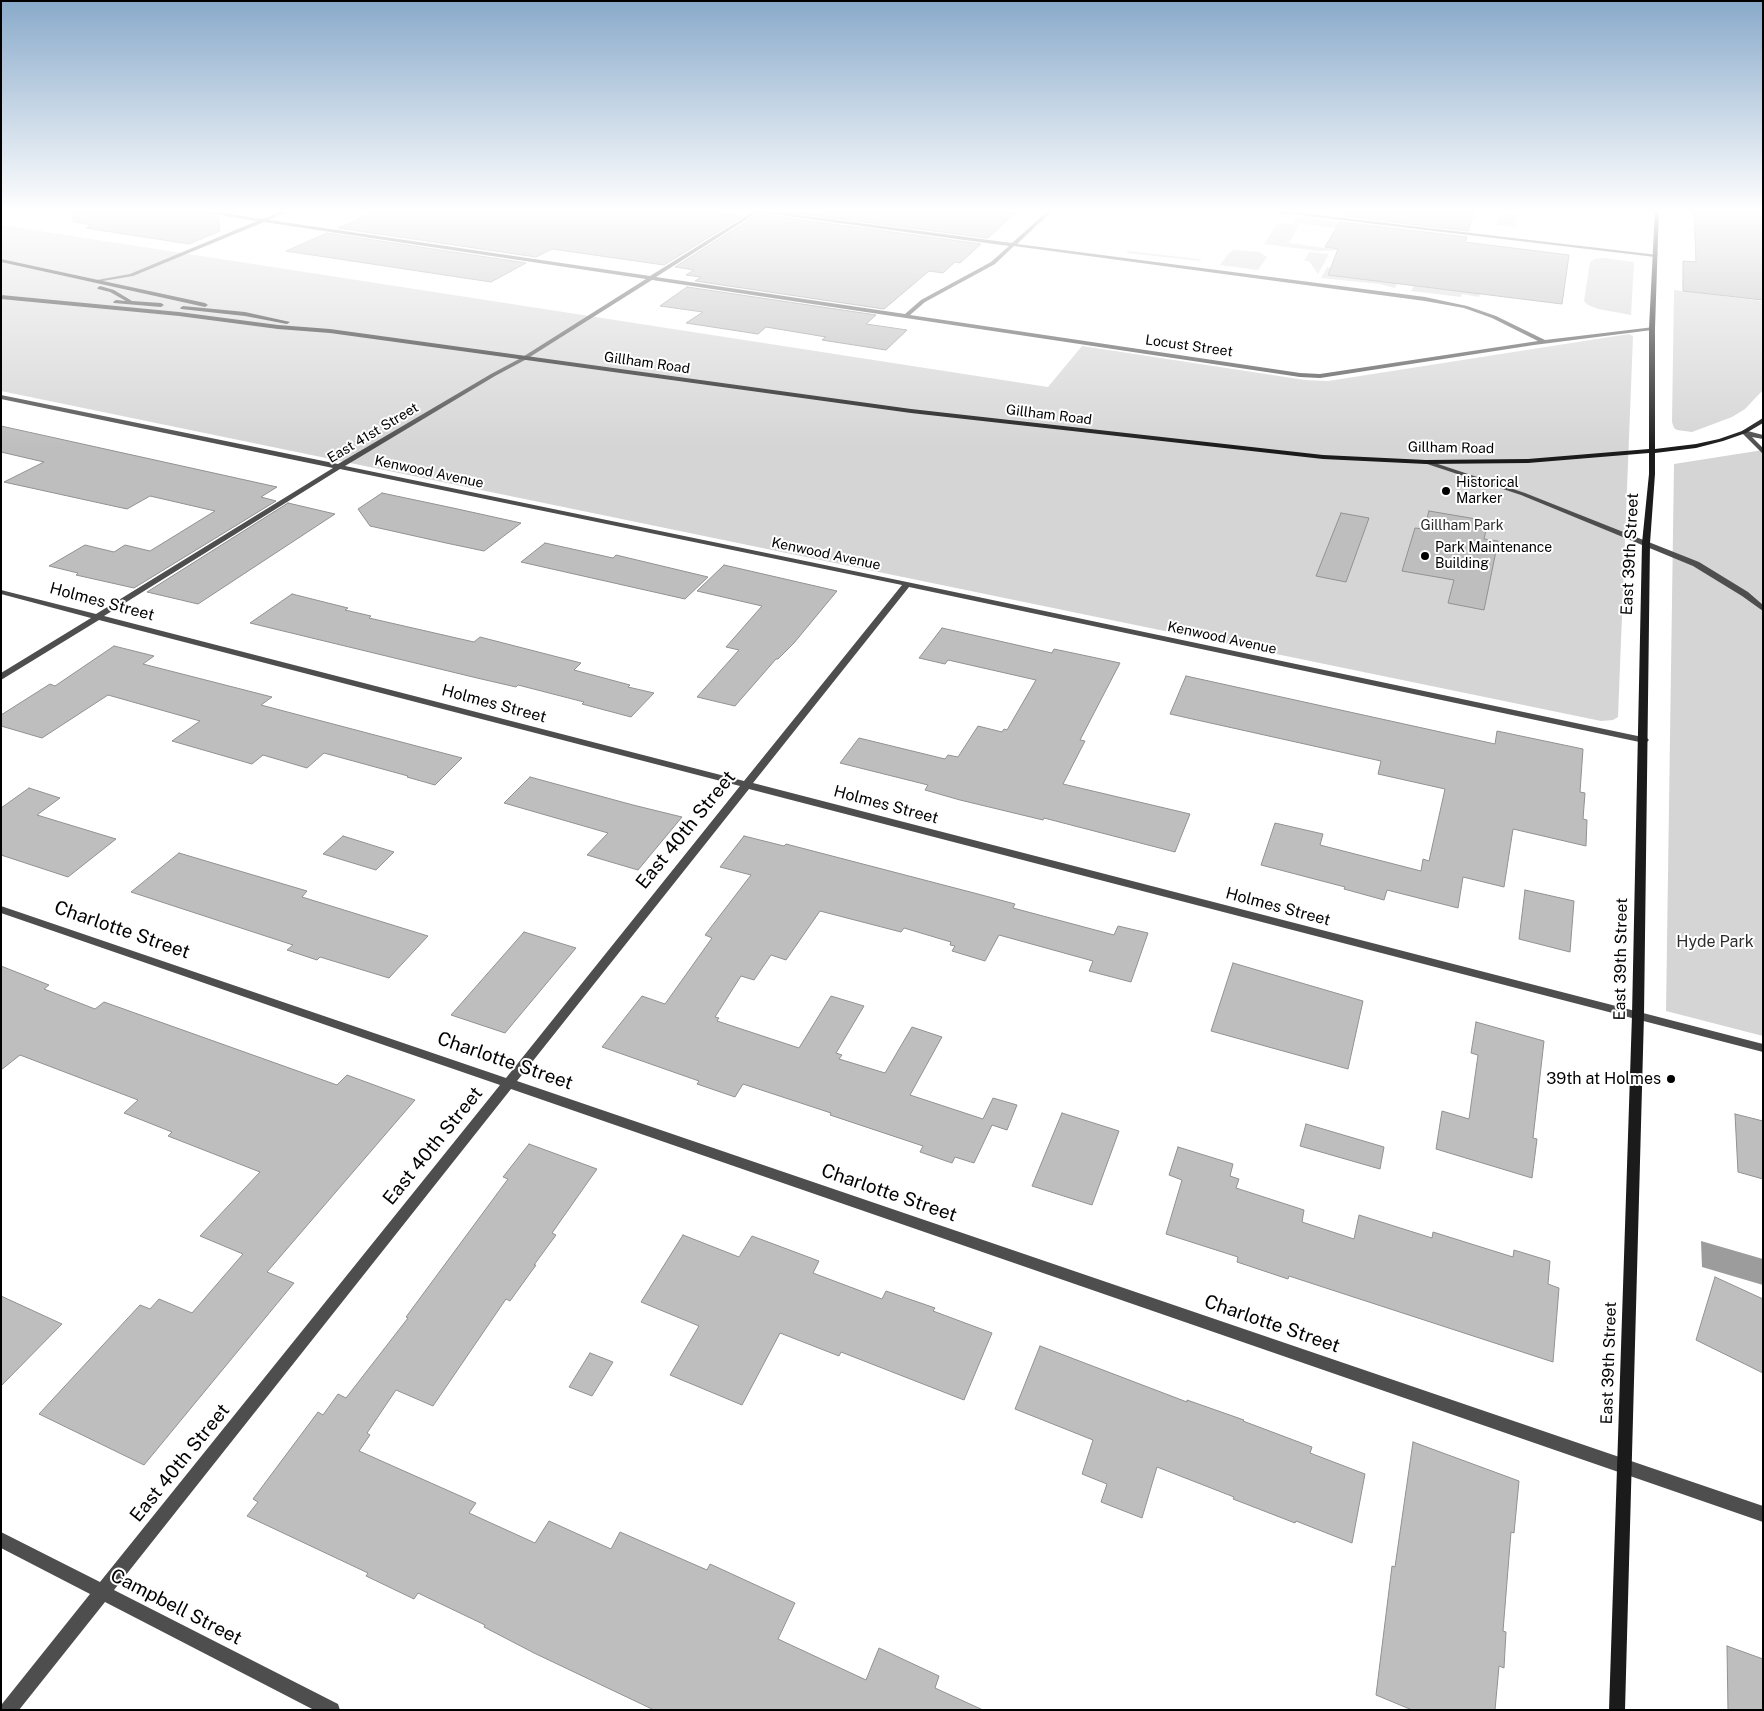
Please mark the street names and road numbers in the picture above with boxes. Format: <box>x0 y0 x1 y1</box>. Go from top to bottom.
street label: Locust Street <box>1144 332 1234 360</box>
street label: Gillham Road <box>603 349 691 377</box>
street label: East 41st Street <box>324 399 422 467</box>
street label: Gillham Road <box>1005 401 1093 429</box>
street label: Gillham Road <box>1408 439 1494 457</box>
street label: Kenwood Avenue <box>373 452 485 492</box>
street label: East 39th Street <box>1617 492 1643 616</box>
street label: Kenwood Avenue <box>770 534 882 574</box>
street label: Holmes Street <box>48 579 156 625</box>
street label: Kenwood Avenue <box>1166 618 1278 658</box>
street label: Holmes Street <box>440 681 548 727</box>
street label: East 40th Street <box>631 766 741 894</box>
street label: Holmes Street <box>832 782 940 828</box>
street label: Holmes Street <box>1224 884 1332 930</box>
street label: Charlotte Street <box>51 896 193 964</box>
street label: East 39th Street <box>1610 898 1632 1020</box>
street label: Charlotte Street <box>434 1027 576 1095</box>
street label: East 40th Street <box>378 1082 488 1210</box>
street label: Charlotte Street <box>818 1159 960 1227</box>
street label: Charlotte Street <box>1201 1290 1343 1358</box>
street label: East 39th Street <box>1597 1301 1621 1425</box>
street label: East 40th Street <box>125 1399 235 1527</box>
street label: Campbell Street <box>106 1564 246 1650</box>

